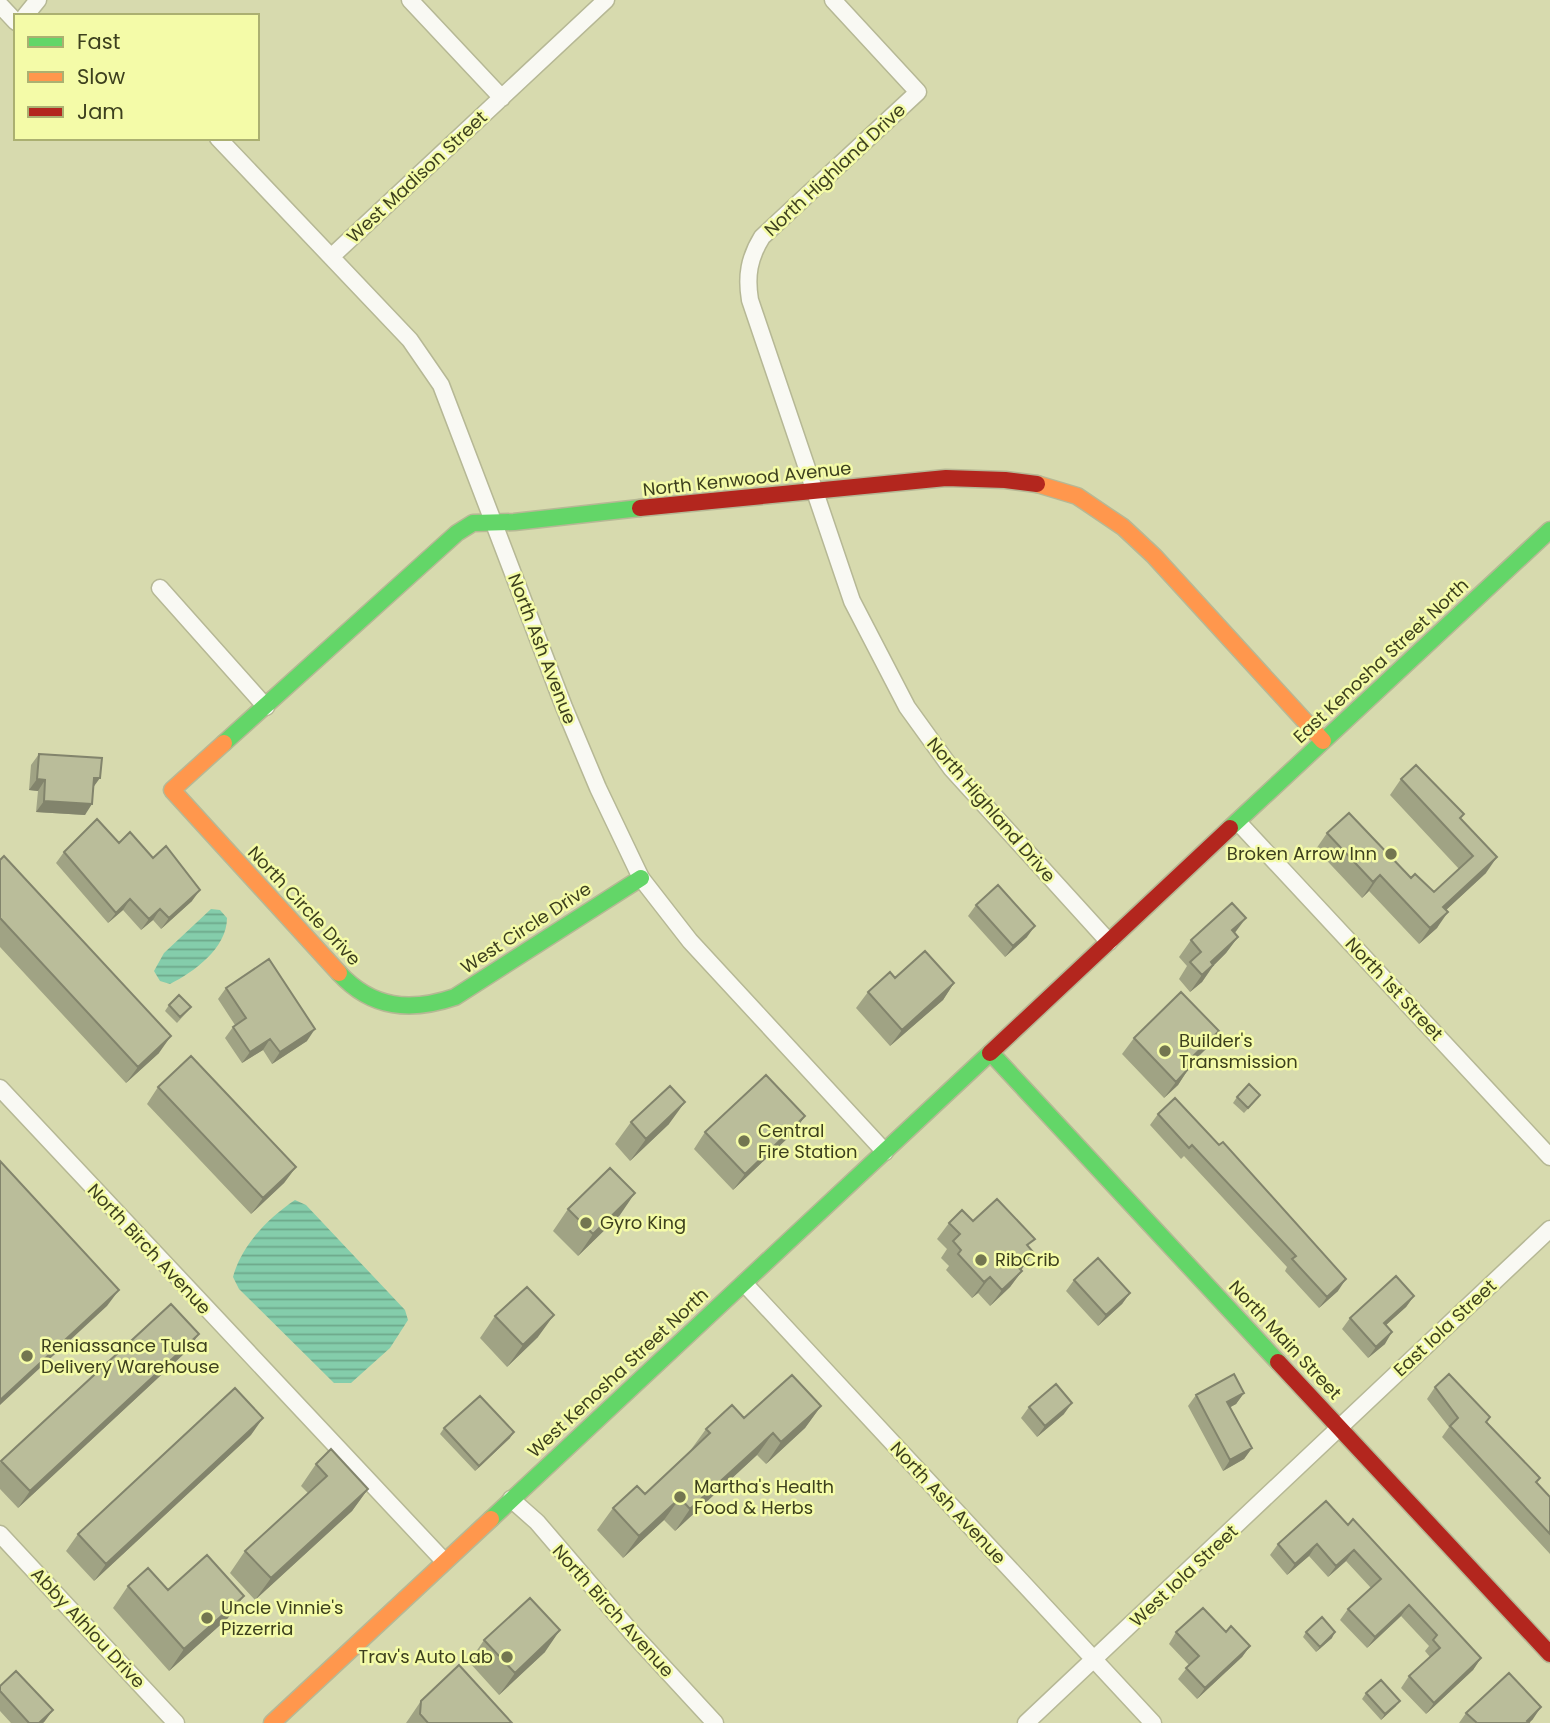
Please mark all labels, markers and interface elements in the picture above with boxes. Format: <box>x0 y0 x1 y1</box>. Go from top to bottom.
legend <box>14 14 259 140</box>
text: Fast <box>77 27 120 56</box>
text: Slow <box>77 62 125 91</box>
text: Jam <box>77 97 124 126</box>
street label: North Highland Drive <box>759 98 911 242</box>
street label: West Madison Street <box>341 105 492 248</box>
street label: North Kenwood Avenue <box>641 455 852 502</box>
street label: North Ash Avenue <box>502 570 583 728</box>
street label: East Kenosha Street North <box>1287 573 1474 749</box>
street label: North Highland Drive <box>921 732 1061 888</box>
street label: North Circle Drive <box>242 840 366 971</box>
place label: Broken Arrow Inn <box>1227 841 1377 866</box>
marker: Broken Arrow Inn <box>1383 846 1399 862</box>
street label: West Circle Drive <box>456 876 596 979</box>
street label: North 1st Street <box>1340 932 1449 1046</box>
place label: Builder's Transmission <box>1179 1028 1298 1074</box>
marker: Builder's Transmission <box>1157 1043 1173 1059</box>
place label: Central Fire Station <box>758 1118 858 1164</box>
marker: Central Fire Station <box>736 1133 752 1149</box>
street label: North Birch Avenue <box>82 1178 217 1320</box>
place label: Gyro King <box>600 1210 686 1235</box>
marker: Gyro King <box>578 1215 594 1231</box>
place label: RibCrib <box>995 1247 1060 1272</box>
marker: RibCrib <box>973 1252 989 1268</box>
street label: East Iola Street <box>1388 1273 1502 1382</box>
street label: North Main Street <box>1223 1274 1347 1405</box>
street label: West Kenosha Street North <box>522 1282 714 1463</box>
place label: Reniassance Tulsa Delivery Warehouse <box>41 1333 219 1379</box>
marker: Reniassance Tulsa Delivery Warehouse <box>19 1348 35 1364</box>
street label: North Ash Avenue <box>885 1436 1012 1569</box>
place label: Martha's Health Food & Herbs <box>694 1474 834 1520</box>
marker: Martha's Health Food & Herbs <box>672 1489 688 1505</box>
street label: West Iola Street <box>1124 1519 1243 1632</box>
street label: North Birch Avenue <box>547 1539 680 1682</box>
street label: Abby Alhlou Drive <box>26 1562 151 1694</box>
place label: Uncle Vinnie's Pizzerria <box>221 1595 343 1641</box>
marker: Uncle Vinnie's Pizzerria <box>199 1610 215 1626</box>
place label: Trav's Auto Lab <box>359 1644 493 1669</box>
marker: Trav's Auto Lab <box>499 1649 515 1665</box>

